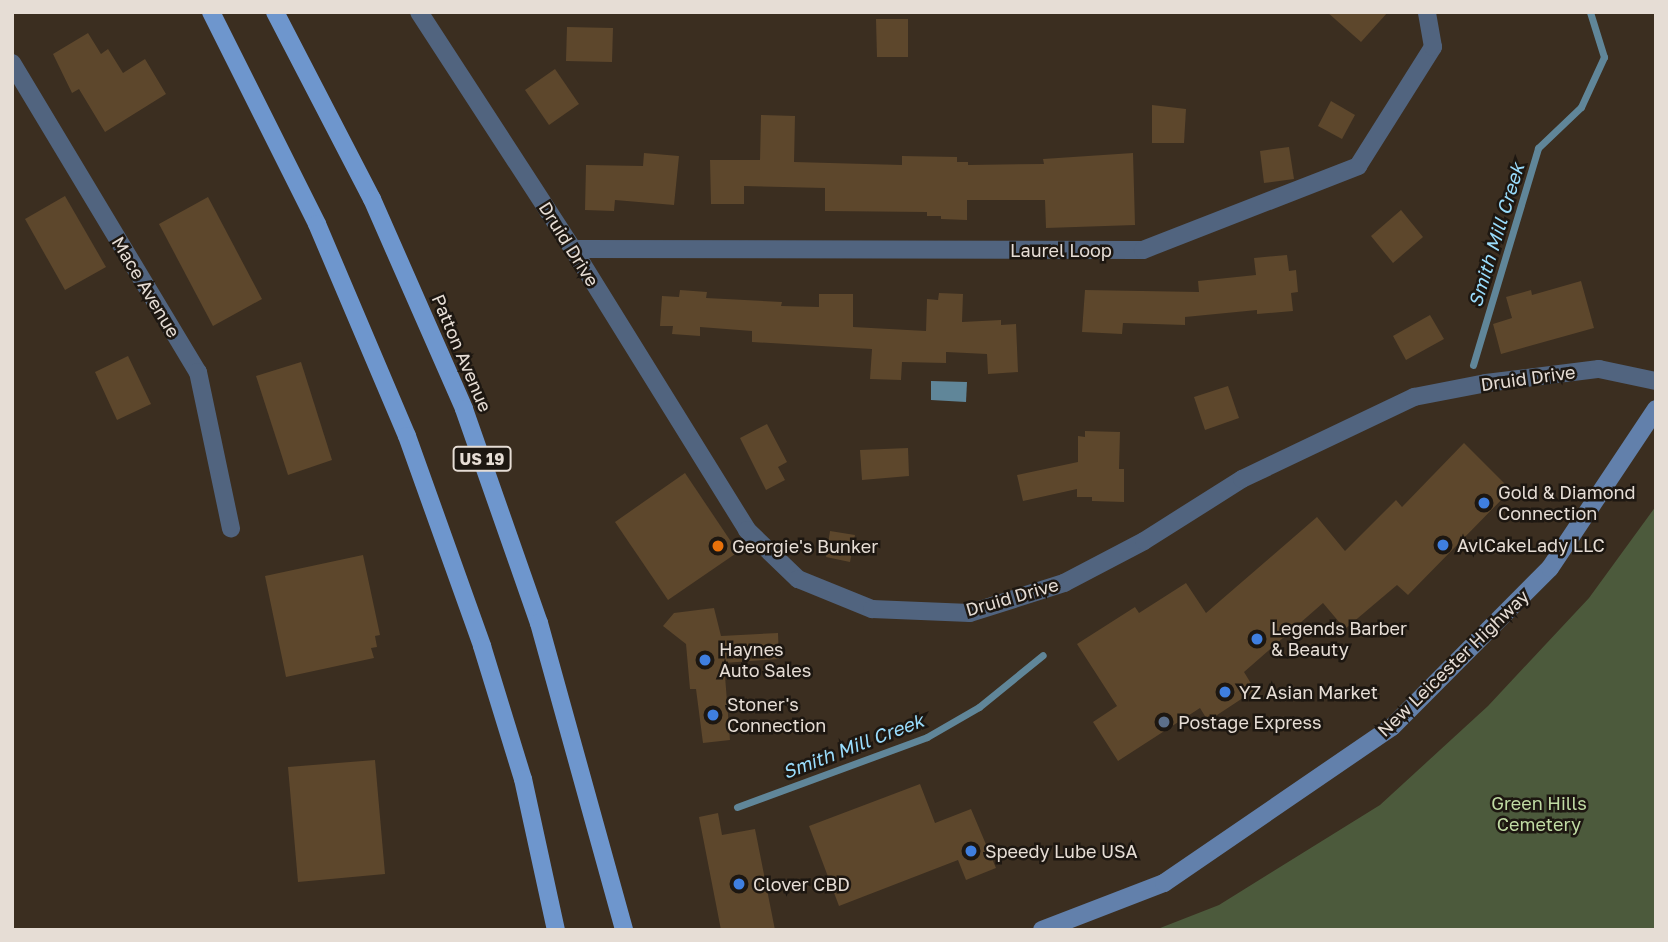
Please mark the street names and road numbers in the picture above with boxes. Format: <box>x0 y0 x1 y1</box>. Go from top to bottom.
street label: Druid Drive <box>535 198 603 290</box>
street label: Mace Avenue <box>107 233 185 341</box>
street label: Laurel Loop <box>1010 239 1112 261</box>
street label: Patton Avenue <box>427 291 497 415</box>
street label: Druid Drive <box>1479 361 1577 395</box>
road number: US 19 <box>452 446 512 472</box>
street label: Druid Drive <box>963 573 1061 621</box>
street label: New Leicester Highway <box>1373 585 1533 741</box>

